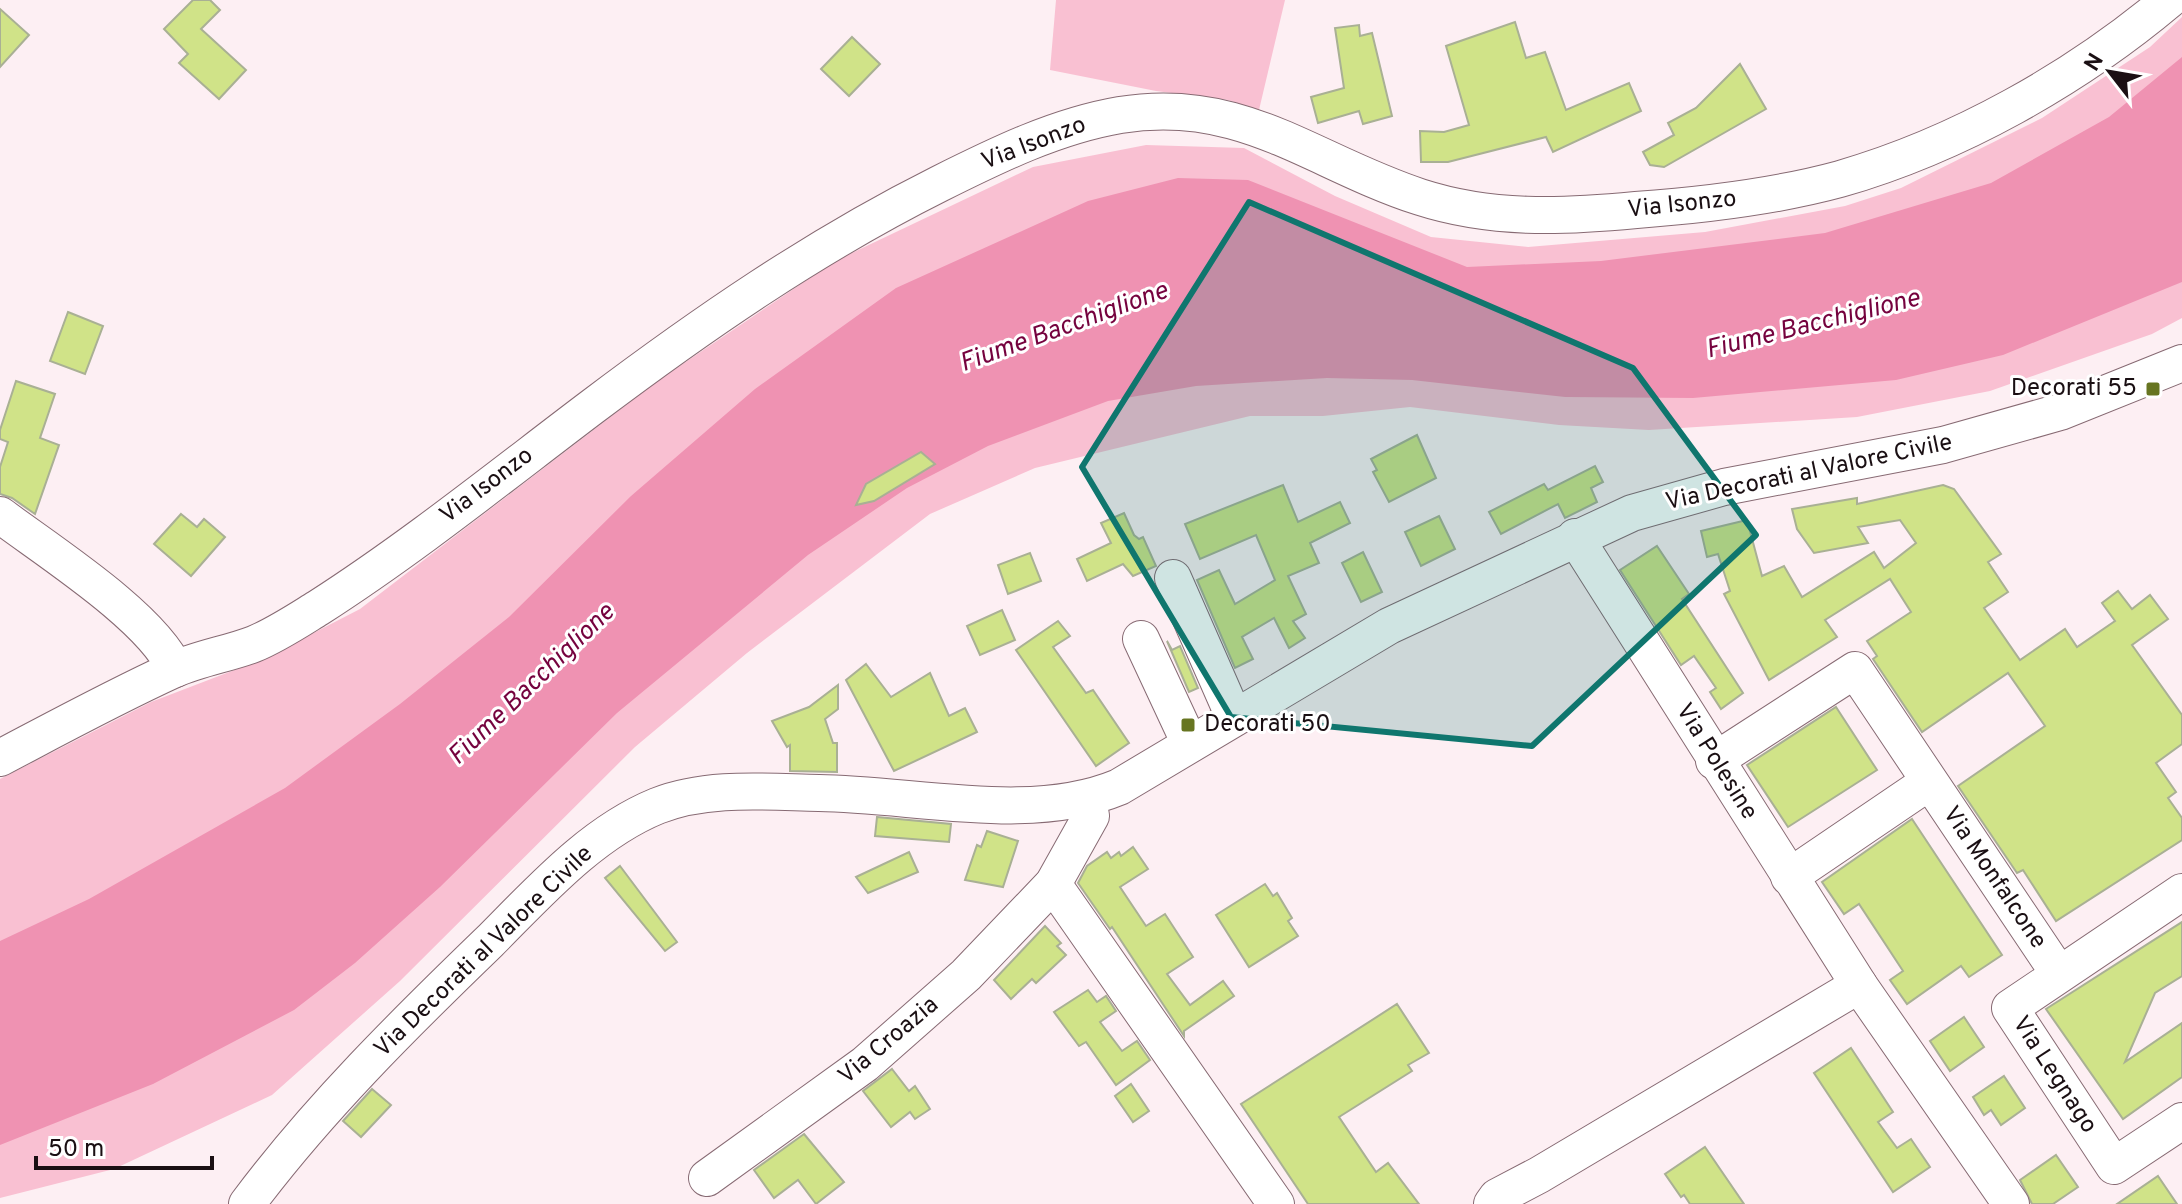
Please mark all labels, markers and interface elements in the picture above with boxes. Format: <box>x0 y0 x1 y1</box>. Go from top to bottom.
north arrow <box>2070 32 2150 112</box>
text: N <box>2079 49 2111 77</box>
street label: Via Isonzo <box>978 110 1090 178</box>
street label: Via Isonzo <box>1626 184 1738 226</box>
water label: Fiume Bacchiglione <box>955 275 1173 381</box>
water label: Fiume Bacchiglione <box>1703 282 1924 368</box>
place label: Decorati 55 <box>2011 374 2137 404</box>
marker: Decorati 55 <box>2144 380 2162 398</box>
street label: Via Decorati al Valore Civile <box>1663 428 1955 518</box>
street label: Via Isonzo <box>434 441 540 531</box>
water label: Fiume Bacchiglione <box>442 597 623 773</box>
street label: Via Polesine <box>1668 698 1764 826</box>
place label: Decorati 50 <box>1204 710 1331 740</box>
marker: Decorati 50 <box>1179 716 1197 734</box>
street label: Via Monfalcone <box>1935 801 2053 955</box>
street label: Via Decorati al Valore Civile <box>368 840 600 1064</box>
street label: Via Croazia <box>833 990 945 1092</box>
street label: Via Legnago <box>2005 1011 2103 1139</box>
scale bar <box>36 1120 212 1170</box>
text: 50 m <box>48 1135 104 1165</box>

